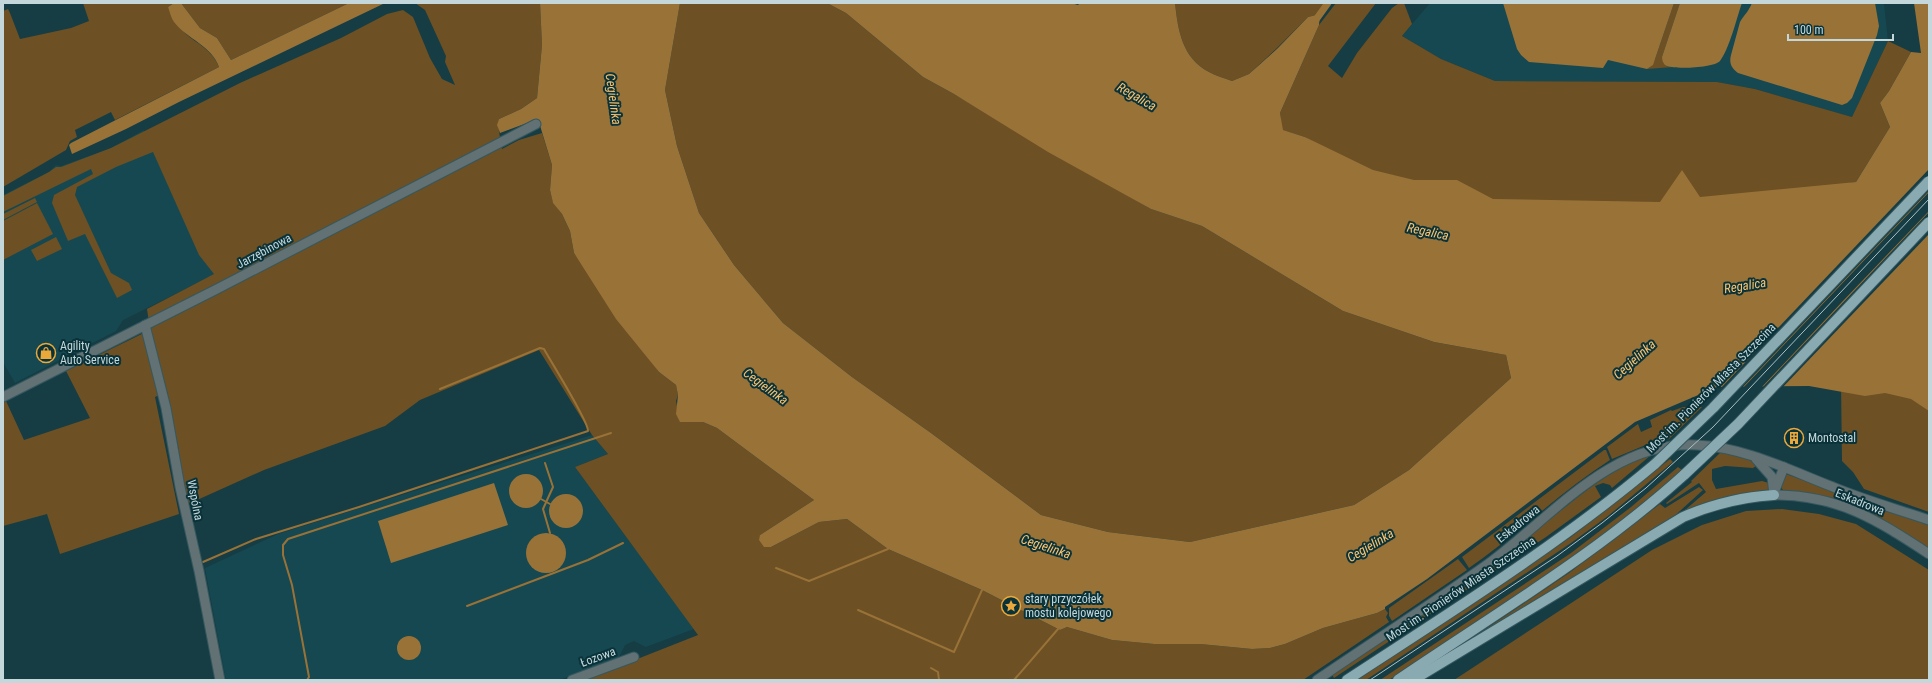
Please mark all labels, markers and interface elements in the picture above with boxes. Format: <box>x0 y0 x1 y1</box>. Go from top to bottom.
scale bar <box>1788 16 1893 42</box>
text: 100 m <box>1794 23 1824 37</box>
water label: Cegielinka <box>602 72 625 126</box>
water label: Regalica <box>1115 79 1159 114</box>
water label: Regalica <box>1406 220 1450 243</box>
street label: Jarzębinowa <box>234 231 294 271</box>
water label: Regalica <box>1723 275 1767 296</box>
street label: Most im. Pionierów Miasta Szczecina <box>1643 320 1779 456</box>
water label: Cegielinka <box>1610 336 1659 382</box>
place label: Agility Auto Service <box>60 339 120 367</box>
shop icon: Agility Auto Service <box>35 342 57 364</box>
water label: Cegielinka <box>740 365 791 408</box>
building icon: Montostal <box>1783 427 1805 449</box>
place label: Montostal <box>1808 431 1856 445</box>
street label: Wspólna <box>184 479 206 522</box>
street label: Eskadrowa <box>1833 486 1887 518</box>
street label: Eskadrowa <box>1494 502 1543 546</box>
water label: Cegielinka <box>1344 526 1396 565</box>
water label: Cegielinka <box>1019 531 1073 562</box>
street label: Most im. Pionierów Miasta Szczecina <box>1384 534 1538 644</box>
place label: stary przyczółek mostu kolejowego <box>1025 592 1112 620</box>
place icon: stary przyczółek mostu kolejowego <box>1000 595 1022 617</box>
street label: Łozowa <box>579 644 618 670</box>

